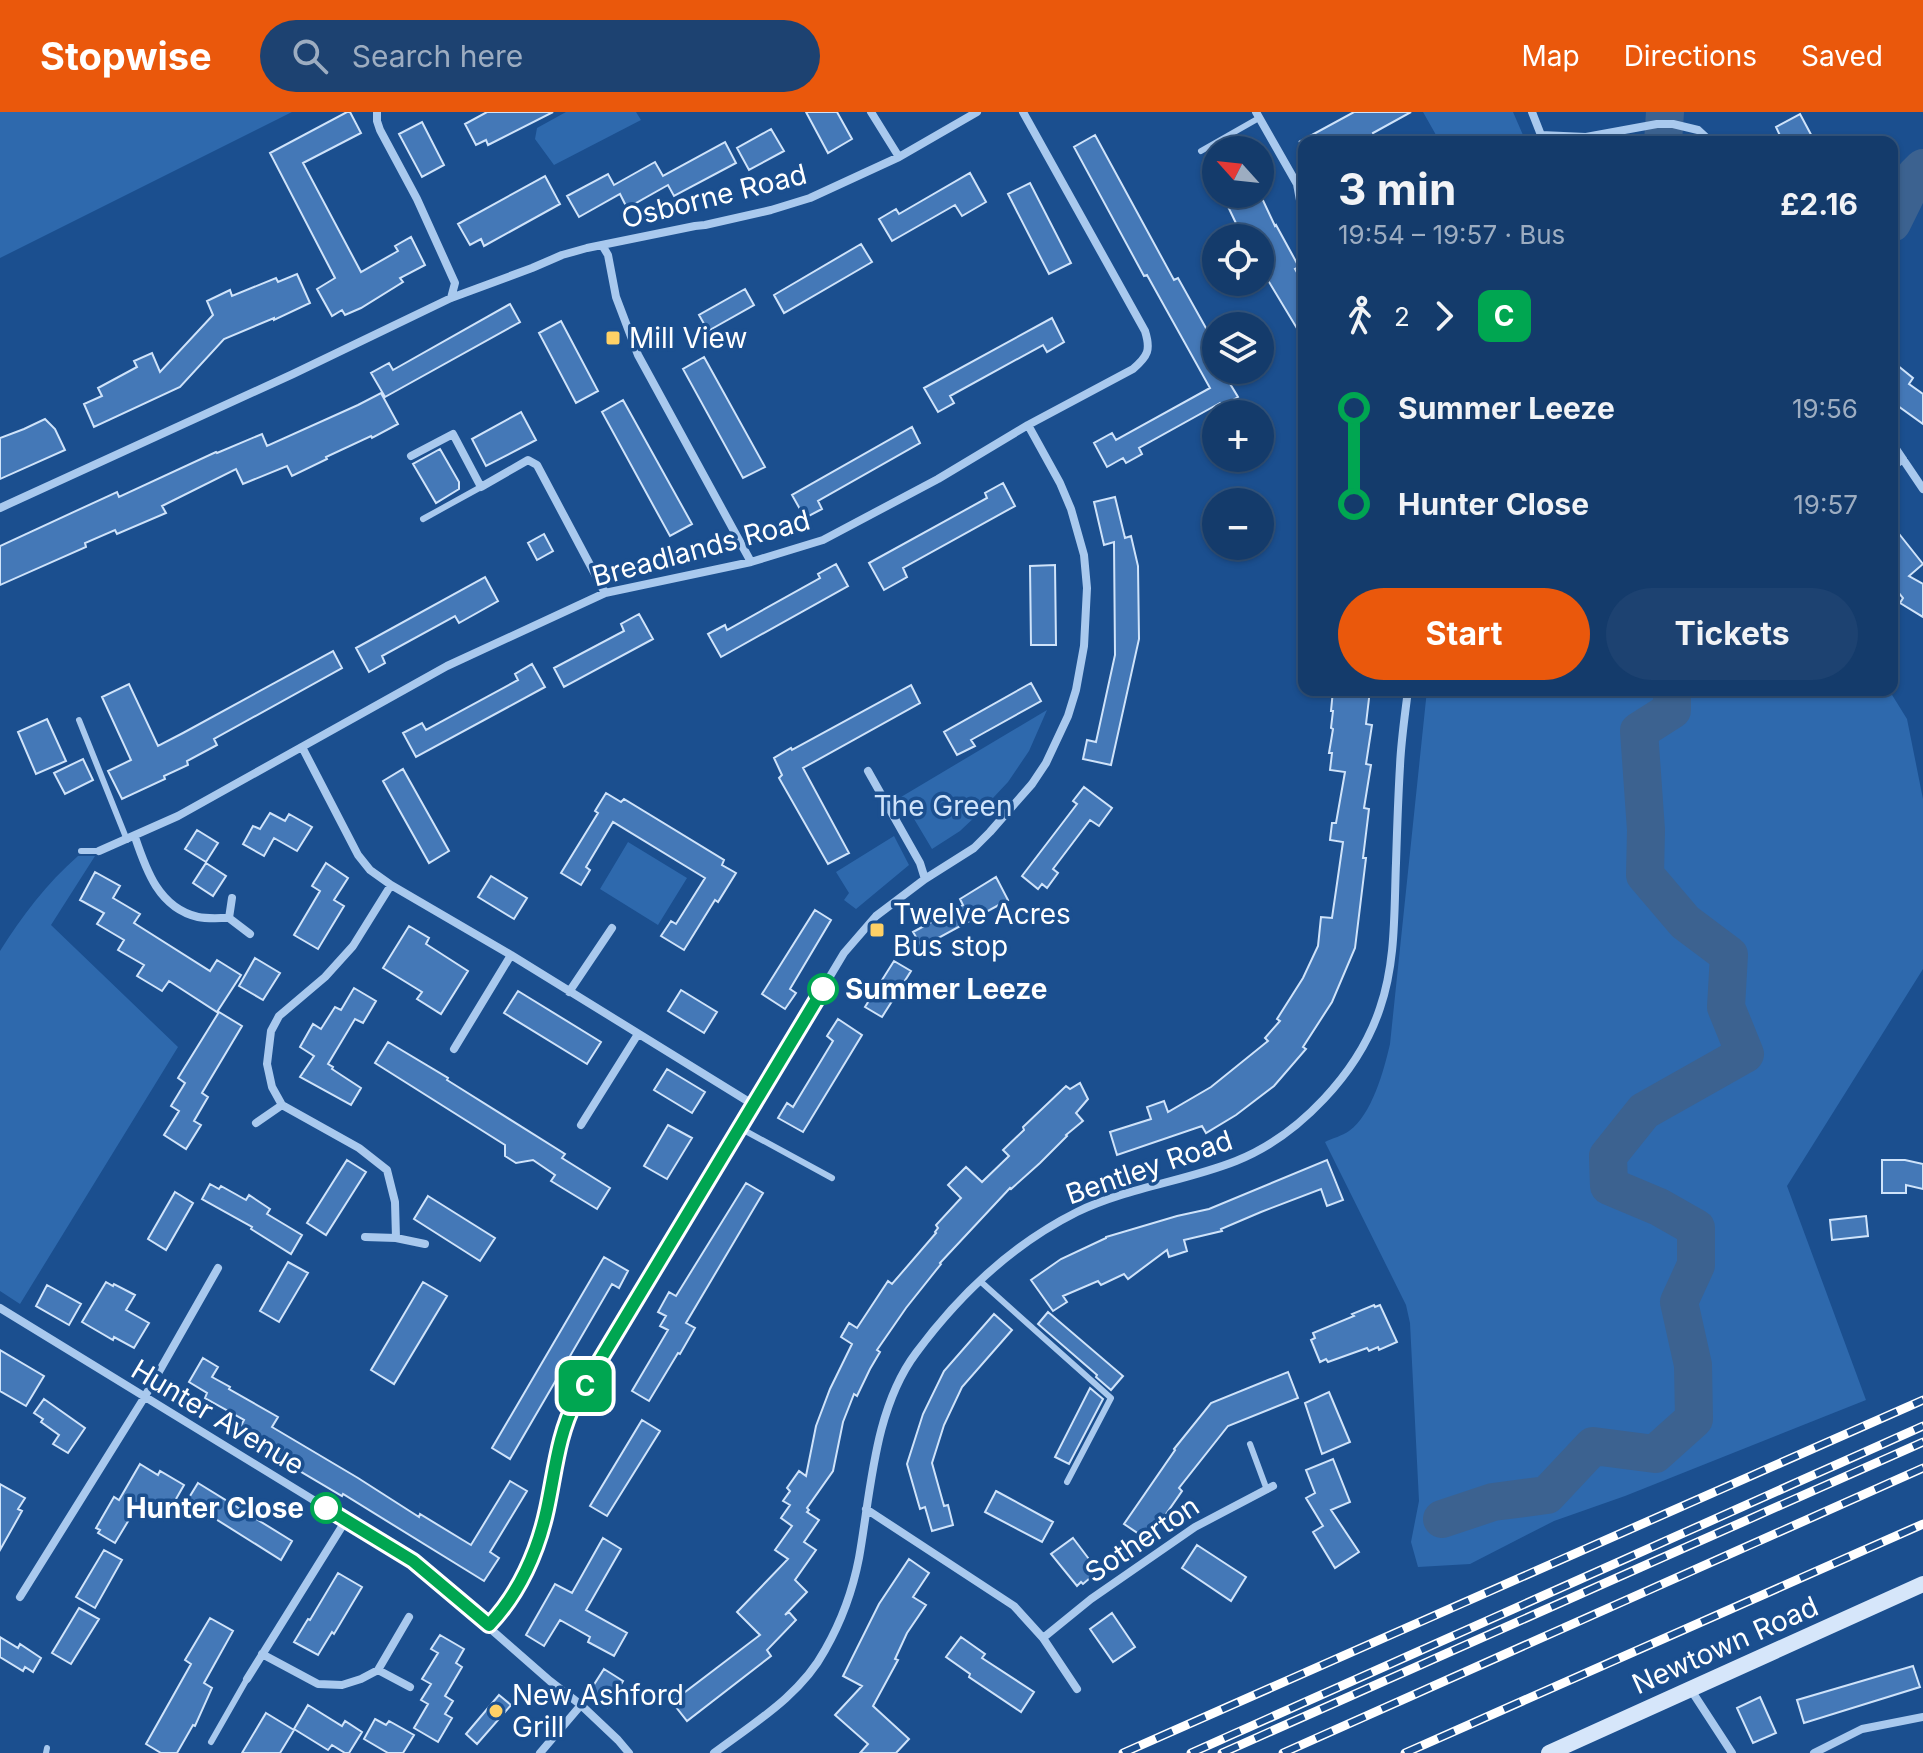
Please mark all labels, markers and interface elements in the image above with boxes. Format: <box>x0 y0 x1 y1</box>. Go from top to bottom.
search box <box>260 20 820 92</box>
text: Stopwise <box>40 33 212 79</box>
icon: search <box>288 34 332 78</box>
text: Search here <box>352 38 523 74</box>
text: Map <box>1521 39 1580 73</box>
text: Directions <box>1624 39 1757 73</box>
text: Saved <box>1801 39 1883 73</box>
north arrow <box>1202 136 1274 208</box>
map controls <box>1202 136 1274 560</box>
street label: Osborne Road <box>618 157 810 235</box>
text: 3 min <box>1338 162 1456 216</box>
text: £2.16 <box>1780 186 1858 222</box>
text: 19:54 – 19:57 · Bus <box>1338 219 1565 250</box>
button: locate <box>1202 224 1274 296</box>
icon: walk <box>1338 294 1382 338</box>
icon: forward <box>1422 294 1466 338</box>
text: C <box>1494 299 1515 333</box>
text: 2 <box>1394 301 1410 332</box>
button: layers <box>1202 312 1274 384</box>
place label: Mill View <box>629 321 747 355</box>
marker: Mill View <box>604 329 622 347</box>
text: Summer Leeze <box>1398 390 1615 426</box>
text: 19:56 <box>1792 393 1858 424</box>
button: + <box>1202 400 1274 472</box>
text: Hunter Close <box>1398 486 1589 522</box>
button: − <box>1202 488 1274 560</box>
text: 19:57 <box>1793 489 1858 520</box>
street label: Breadlands Road <box>588 503 814 593</box>
button: Start <box>1338 588 1590 680</box>
button: Tickets <box>1606 588 1858 680</box>
park label: The Green <box>874 789 1013 823</box>
place label: Twelve Acres Bus stop <box>893 897 1071 963</box>
marker: Twelve Acres Bus stop <box>868 921 886 939</box>
place label: Summer Leeze <box>845 972 1047 1006</box>
marker: Summer Leeze <box>808 974 838 1004</box>
street label: Bentley Road <box>1061 1123 1237 1211</box>
street label: Hunter Avenue <box>125 1352 311 1482</box>
line badge: C <box>559 1360 611 1412</box>
text: C <box>575 1369 595 1403</box>
street label: Sotherton <box>1079 1489 1205 1589</box>
place label: Hunter Close <box>126 1491 304 1525</box>
marker: Hunter Close <box>311 1493 341 1523</box>
street label: Newtown Road <box>1627 1589 1823 1701</box>
place label: New Ashford Grill <box>512 1678 684 1744</box>
marker: New Ashford Grill <box>487 1702 505 1720</box>

